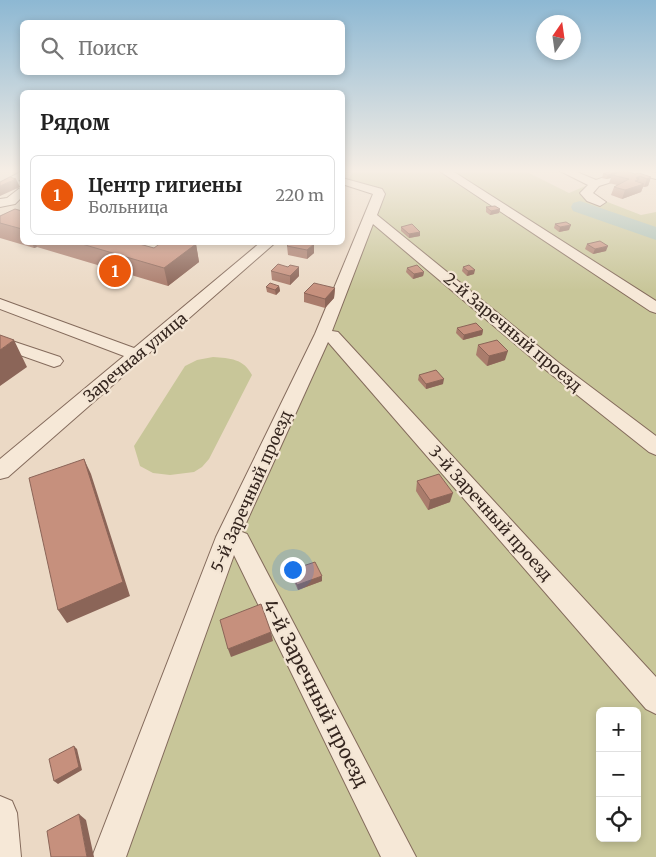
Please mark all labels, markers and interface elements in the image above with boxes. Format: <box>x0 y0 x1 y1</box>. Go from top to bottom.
north arrow <box>536 15 581 60</box>
search box <box>20 20 345 75</box>
icon: search <box>38 34 66 62</box>
text: Поиск <box>78 36 138 60</box>
text: Рядом <box>40 109 110 136</box>
text: Центр гигиены <box>88 173 242 197</box>
text: 1 <box>53 185 61 205</box>
text: 220 m <box>276 185 324 205</box>
text: Больница <box>88 197 168 217</box>
pin: 1 <box>99 252 131 290</box>
street label: 2-й Заречный проезд <box>440 268 586 396</box>
street label: Заречная улица <box>79 308 191 406</box>
street label: 5-й Заречный проезд <box>206 407 296 575</box>
street label: 3-й Заречный проезд <box>425 441 557 585</box>
your location <box>280 557 306 583</box>
street label: 4-й Заречный проезд <box>258 595 374 791</box>
map controls <box>596 707 641 842</box>
button: + <box>596 707 641 752</box>
button: − <box>596 752 641 797</box>
button: locate <box>596 797 641 842</box>

